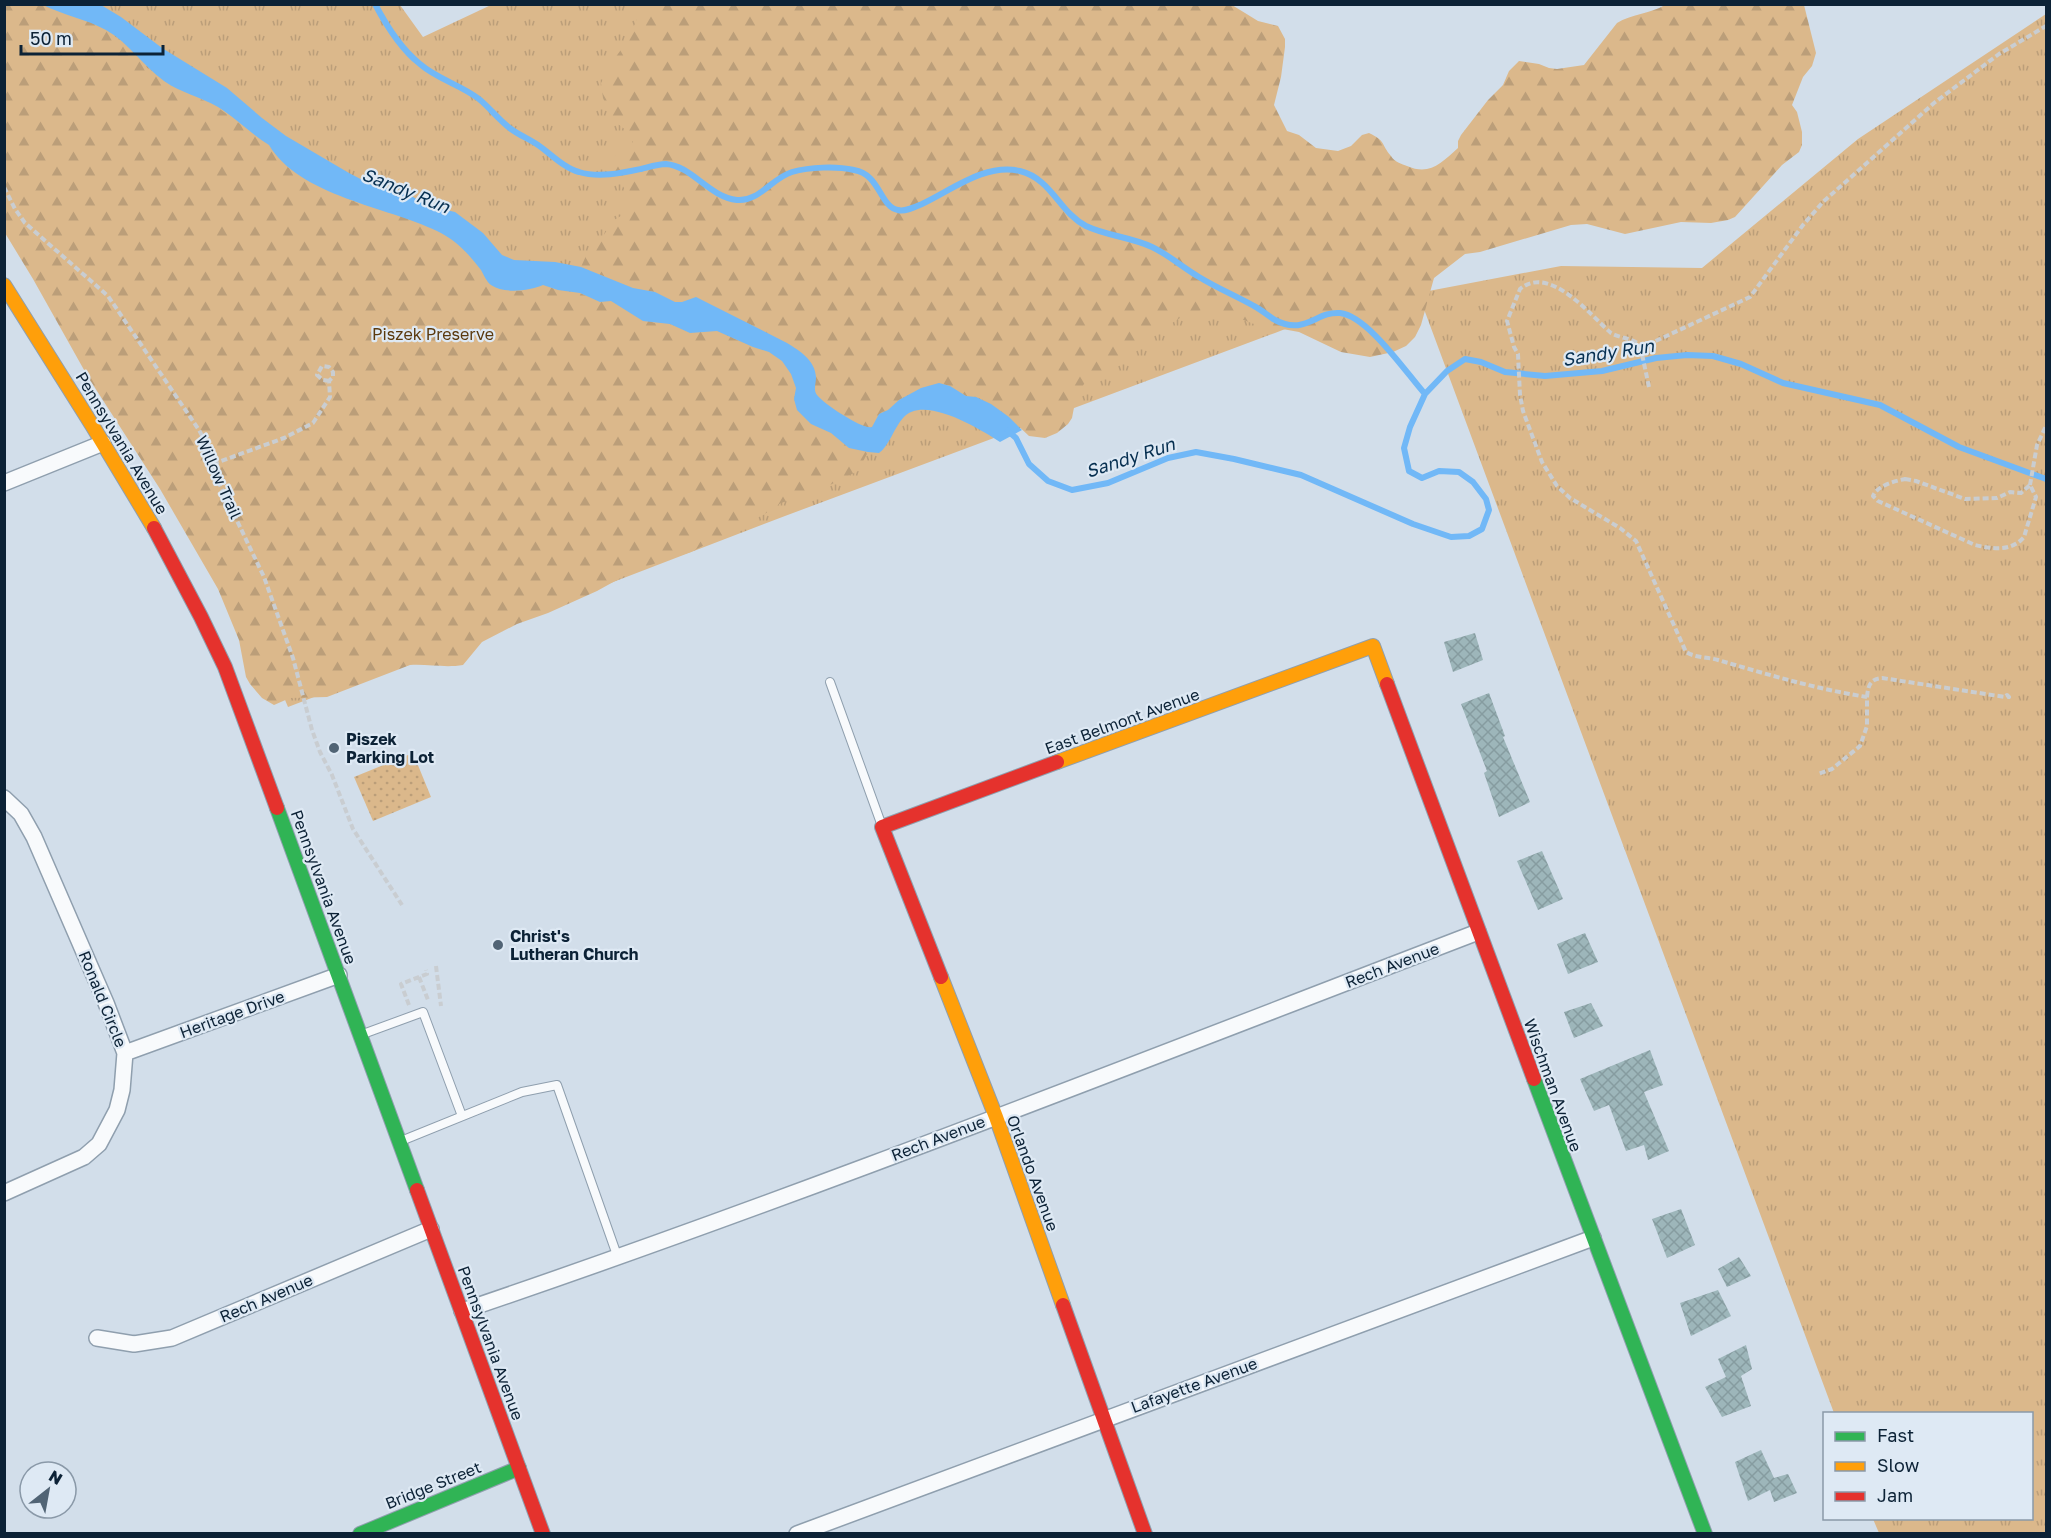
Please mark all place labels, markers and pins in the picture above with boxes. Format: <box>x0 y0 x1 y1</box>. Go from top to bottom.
place label: Piszek Parking Lot <box>346 729 434 767</box>
marker: Piszek Parking Lot <box>327 741 341 755</box>
place label: Christ's Lutheran Church <box>510 926 638 964</box>
marker: Christ's Lutheran Church <box>491 938 505 952</box>

